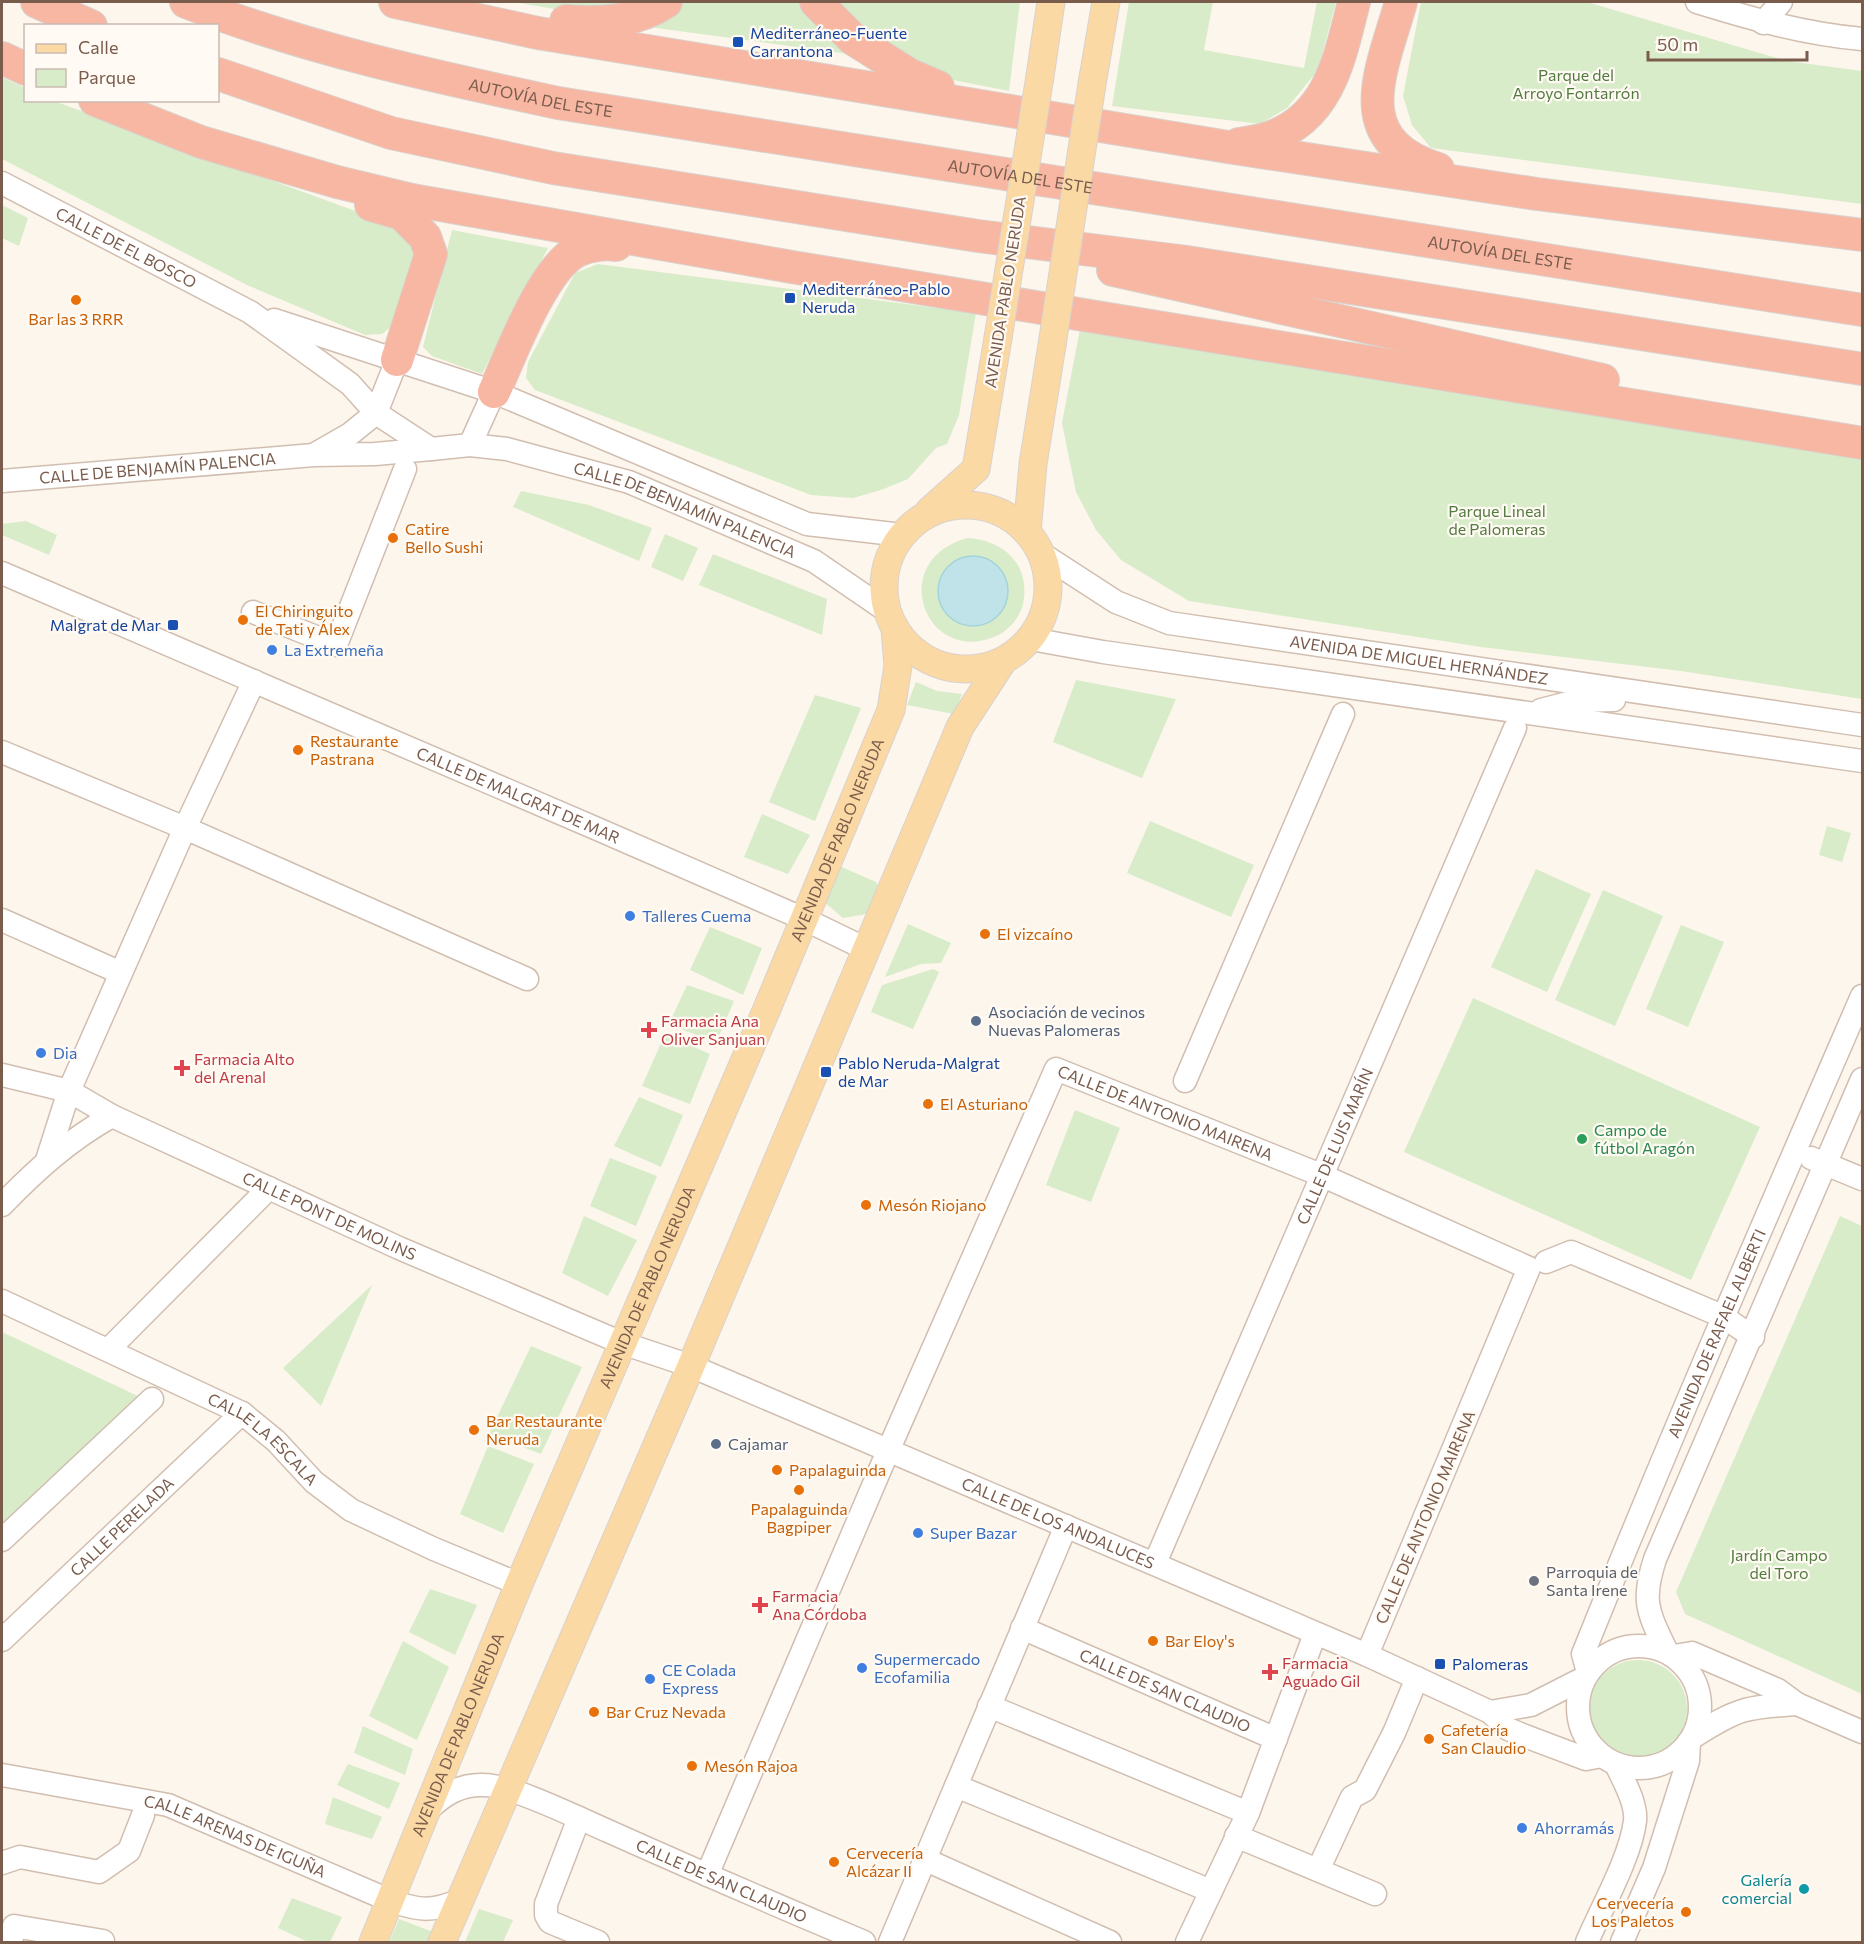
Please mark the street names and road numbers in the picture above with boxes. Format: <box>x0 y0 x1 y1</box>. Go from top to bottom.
street label: AUTOVÍA DEL ESTE <box>467 74 614 121</box>
street label: AUTOVÍA DEL ESTE <box>947 155 1094 197</box>
street label: AVENIDA PABLO NERUDA <box>980 195 1029 389</box>
street label: CALLE DE EL BOSCO <box>53 203 200 292</box>
street label: AUTOVÍA DEL ESTE <box>1427 231 1574 273</box>
street label: CALLE DE BENJAMÍN PALENCIA <box>38 448 276 487</box>
street label: CALLE DE BENJAMÍN PALENCIA <box>572 457 799 561</box>
street label: AVENIDA DE MIGUEL HERNÁNDEZ <box>1289 631 1550 688</box>
street label: AVENIDA DE PABLO NERUDA <box>786 735 887 944</box>
street label: CALLE DE MALGRAT DE MAR <box>414 742 623 847</box>
street label: CALLE DE ANTONIO MAIRENA <box>1055 1061 1276 1164</box>
street label: CALLE DE LUIS MARÍN <box>1292 1065 1376 1227</box>
street label: CALLE PONT DE MOLINS <box>240 1167 420 1263</box>
street label: AVENIDA DE PABLO NERUDA <box>595 1183 699 1391</box>
street label: AVENIDA DE RAFAEL ALBERTI <box>1663 1226 1769 1440</box>
street label: CALLE LA ESCALA <box>205 1388 322 1489</box>
street label: CALLE DE ANTONIO MAIRENA <box>1371 1407 1478 1626</box>
street label: CALLE PERELADA <box>66 1473 177 1580</box>
street label: CALLE DE LOS ANDALUCES <box>959 1473 1158 1572</box>
street label: AVENIDA DE PABLO NERUDA <box>407 1630 507 1839</box>
street label: CALLE DE SAN CLAUDIO <box>1077 1644 1254 1736</box>
street label: CALLE ARENAS DE IGUÑA <box>142 1791 329 1881</box>
street label: CALLE DE SAN CLAUDIO <box>633 1835 810 1926</box>

